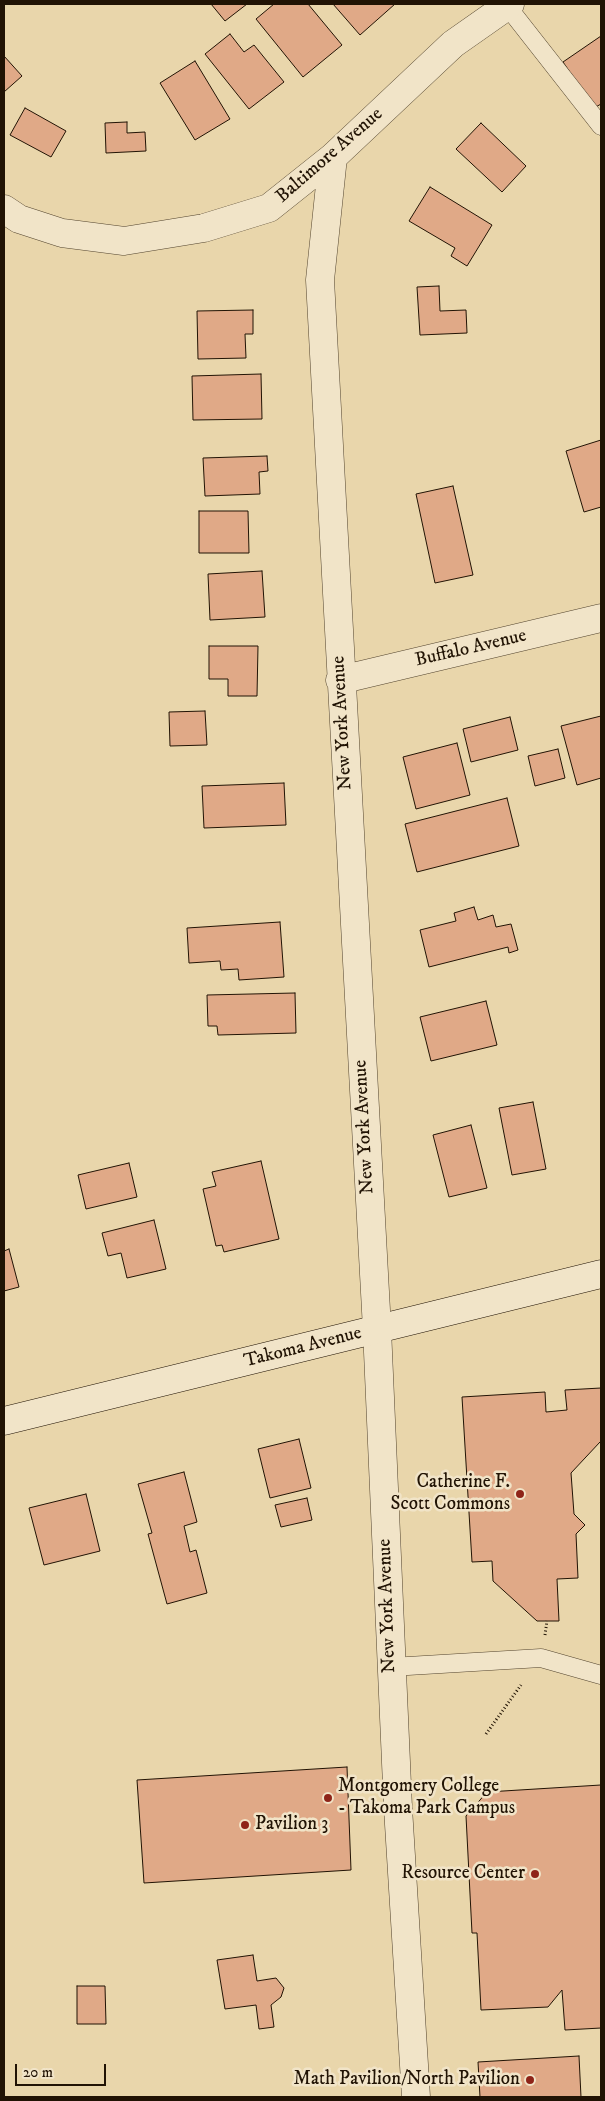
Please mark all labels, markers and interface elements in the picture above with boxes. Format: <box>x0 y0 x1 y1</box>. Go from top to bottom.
street label: Baltimore Avenue <box>272 103 388 209</box>
street label: Buffalo Avenue <box>413 625 529 673</box>
street label: New York Avenue <box>328 655 358 791</box>
street label: New York Avenue <box>350 1059 380 1195</box>
street label: Takoma Avenue <box>242 1322 364 1374</box>
place label: Catherine F. Scott Commons <box>390 1472 510 1516</box>
marker: Catherine F. Scott Commons <box>514 1488 526 1500</box>
street label: New York Avenue <box>374 1538 402 1674</box>
place label: Montgomery College - Takoma Park Campus <box>338 1776 515 1820</box>
marker: Montgomery College - Takoma Park Campus <box>322 1792 334 1804</box>
place label: Pavilion 3 <box>255 1814 328 1836</box>
marker: Pavilion 3 <box>239 1819 251 1831</box>
place label: Resource Center <box>401 1863 525 1885</box>
marker: Resource Center <box>529 1868 541 1880</box>
scale bar <box>18 2054 109 2086</box>
text: 20 m <box>23 2063 53 2082</box>
place label: Math Pavilion/North Pavilion <box>294 2069 520 2091</box>
marker: Math Pavilion/North Pavilion <box>524 2074 536 2086</box>

